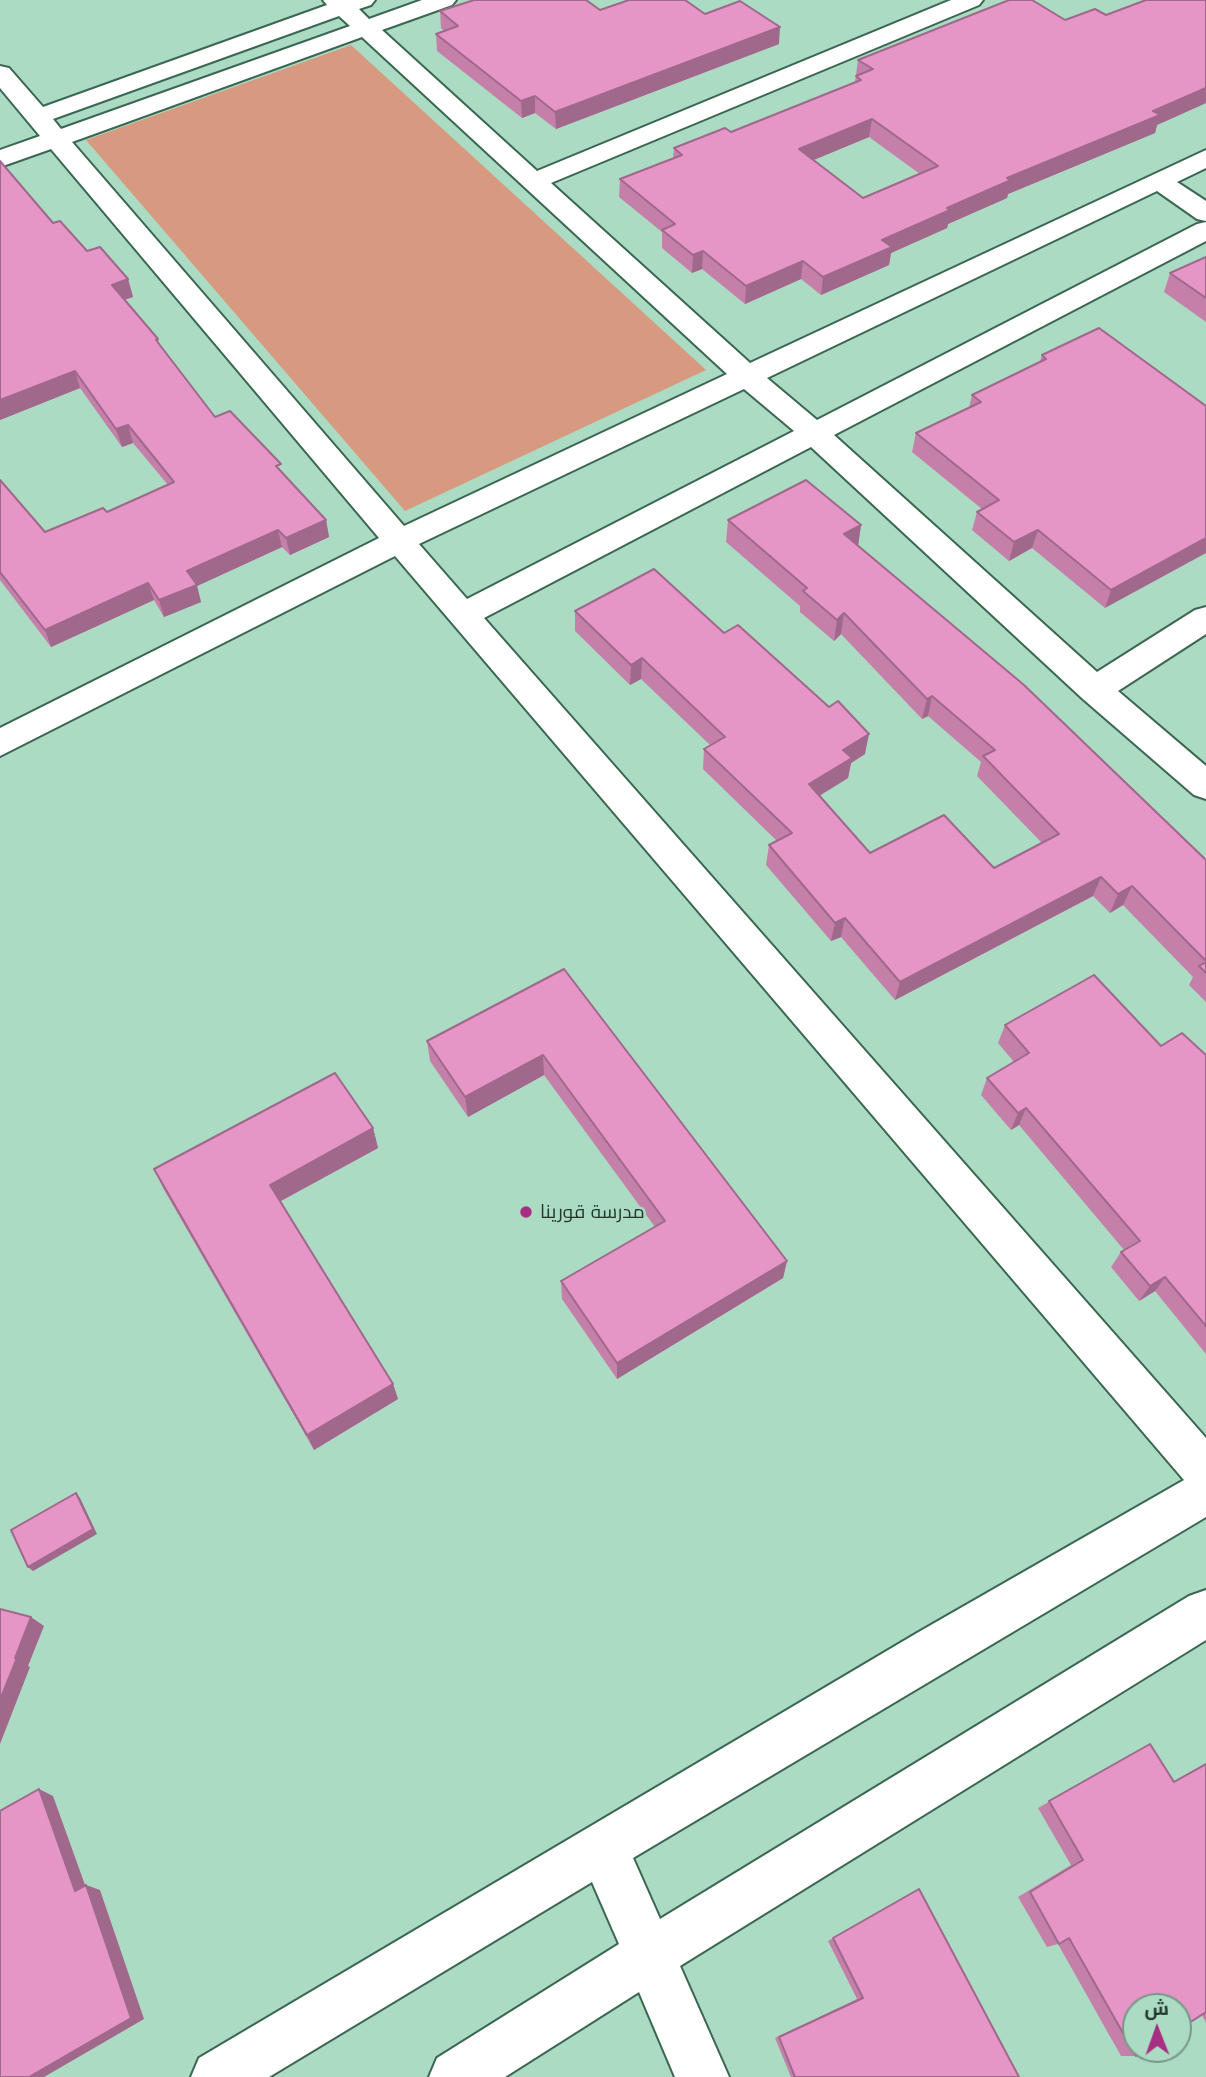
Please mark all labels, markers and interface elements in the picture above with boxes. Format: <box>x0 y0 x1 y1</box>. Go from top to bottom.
place label: مدرسة قورينا <box>540 1201 645 1223</box>
marker: مدرسة قورينا <box>518 1204 534 1220</box>
north arrow <box>1122 1993 1192 2063</box>
text: ش <box>1144 1997 1169 2020</box>

